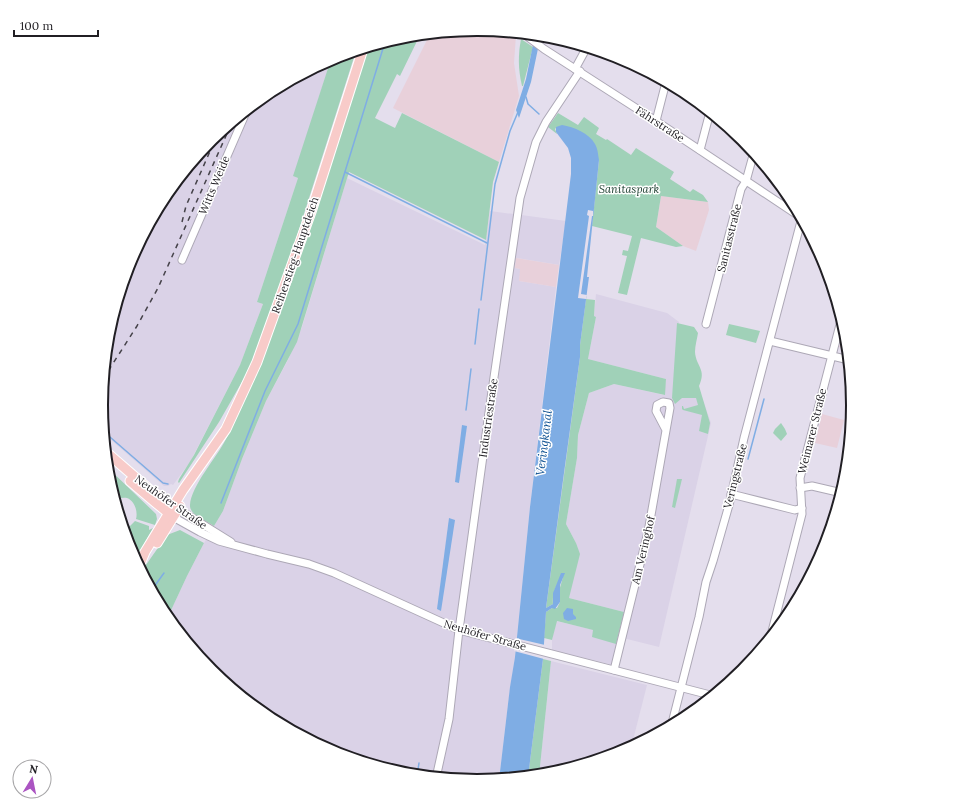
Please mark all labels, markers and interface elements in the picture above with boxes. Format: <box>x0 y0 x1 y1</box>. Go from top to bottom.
scale bar <box>14 12 98 38</box>
text: 100 m <box>20 18 53 33</box>
street label: Fährstraße <box>633 103 687 145</box>
street label: Witts Weide <box>195 153 233 217</box>
park label: Sanitaspark <box>599 182 659 196</box>
street label: Reiherstieg-Hauptdeich <box>268 194 322 315</box>
street label: Sanitasstraße <box>714 202 744 274</box>
street label: Industriestraße <box>476 378 500 458</box>
street label: Weimarer Straße <box>795 387 829 475</box>
water label: Veringkanal <box>532 409 555 477</box>
street label: Veringstraße <box>720 442 750 511</box>
street label: Neuhöfer Straße <box>132 472 210 532</box>
street label: Am Veringhof <box>628 513 658 587</box>
street label: Neuhöfer Straße <box>442 617 528 653</box>
north arrow <box>12 759 52 799</box>
text: N <box>28 762 40 777</box>

